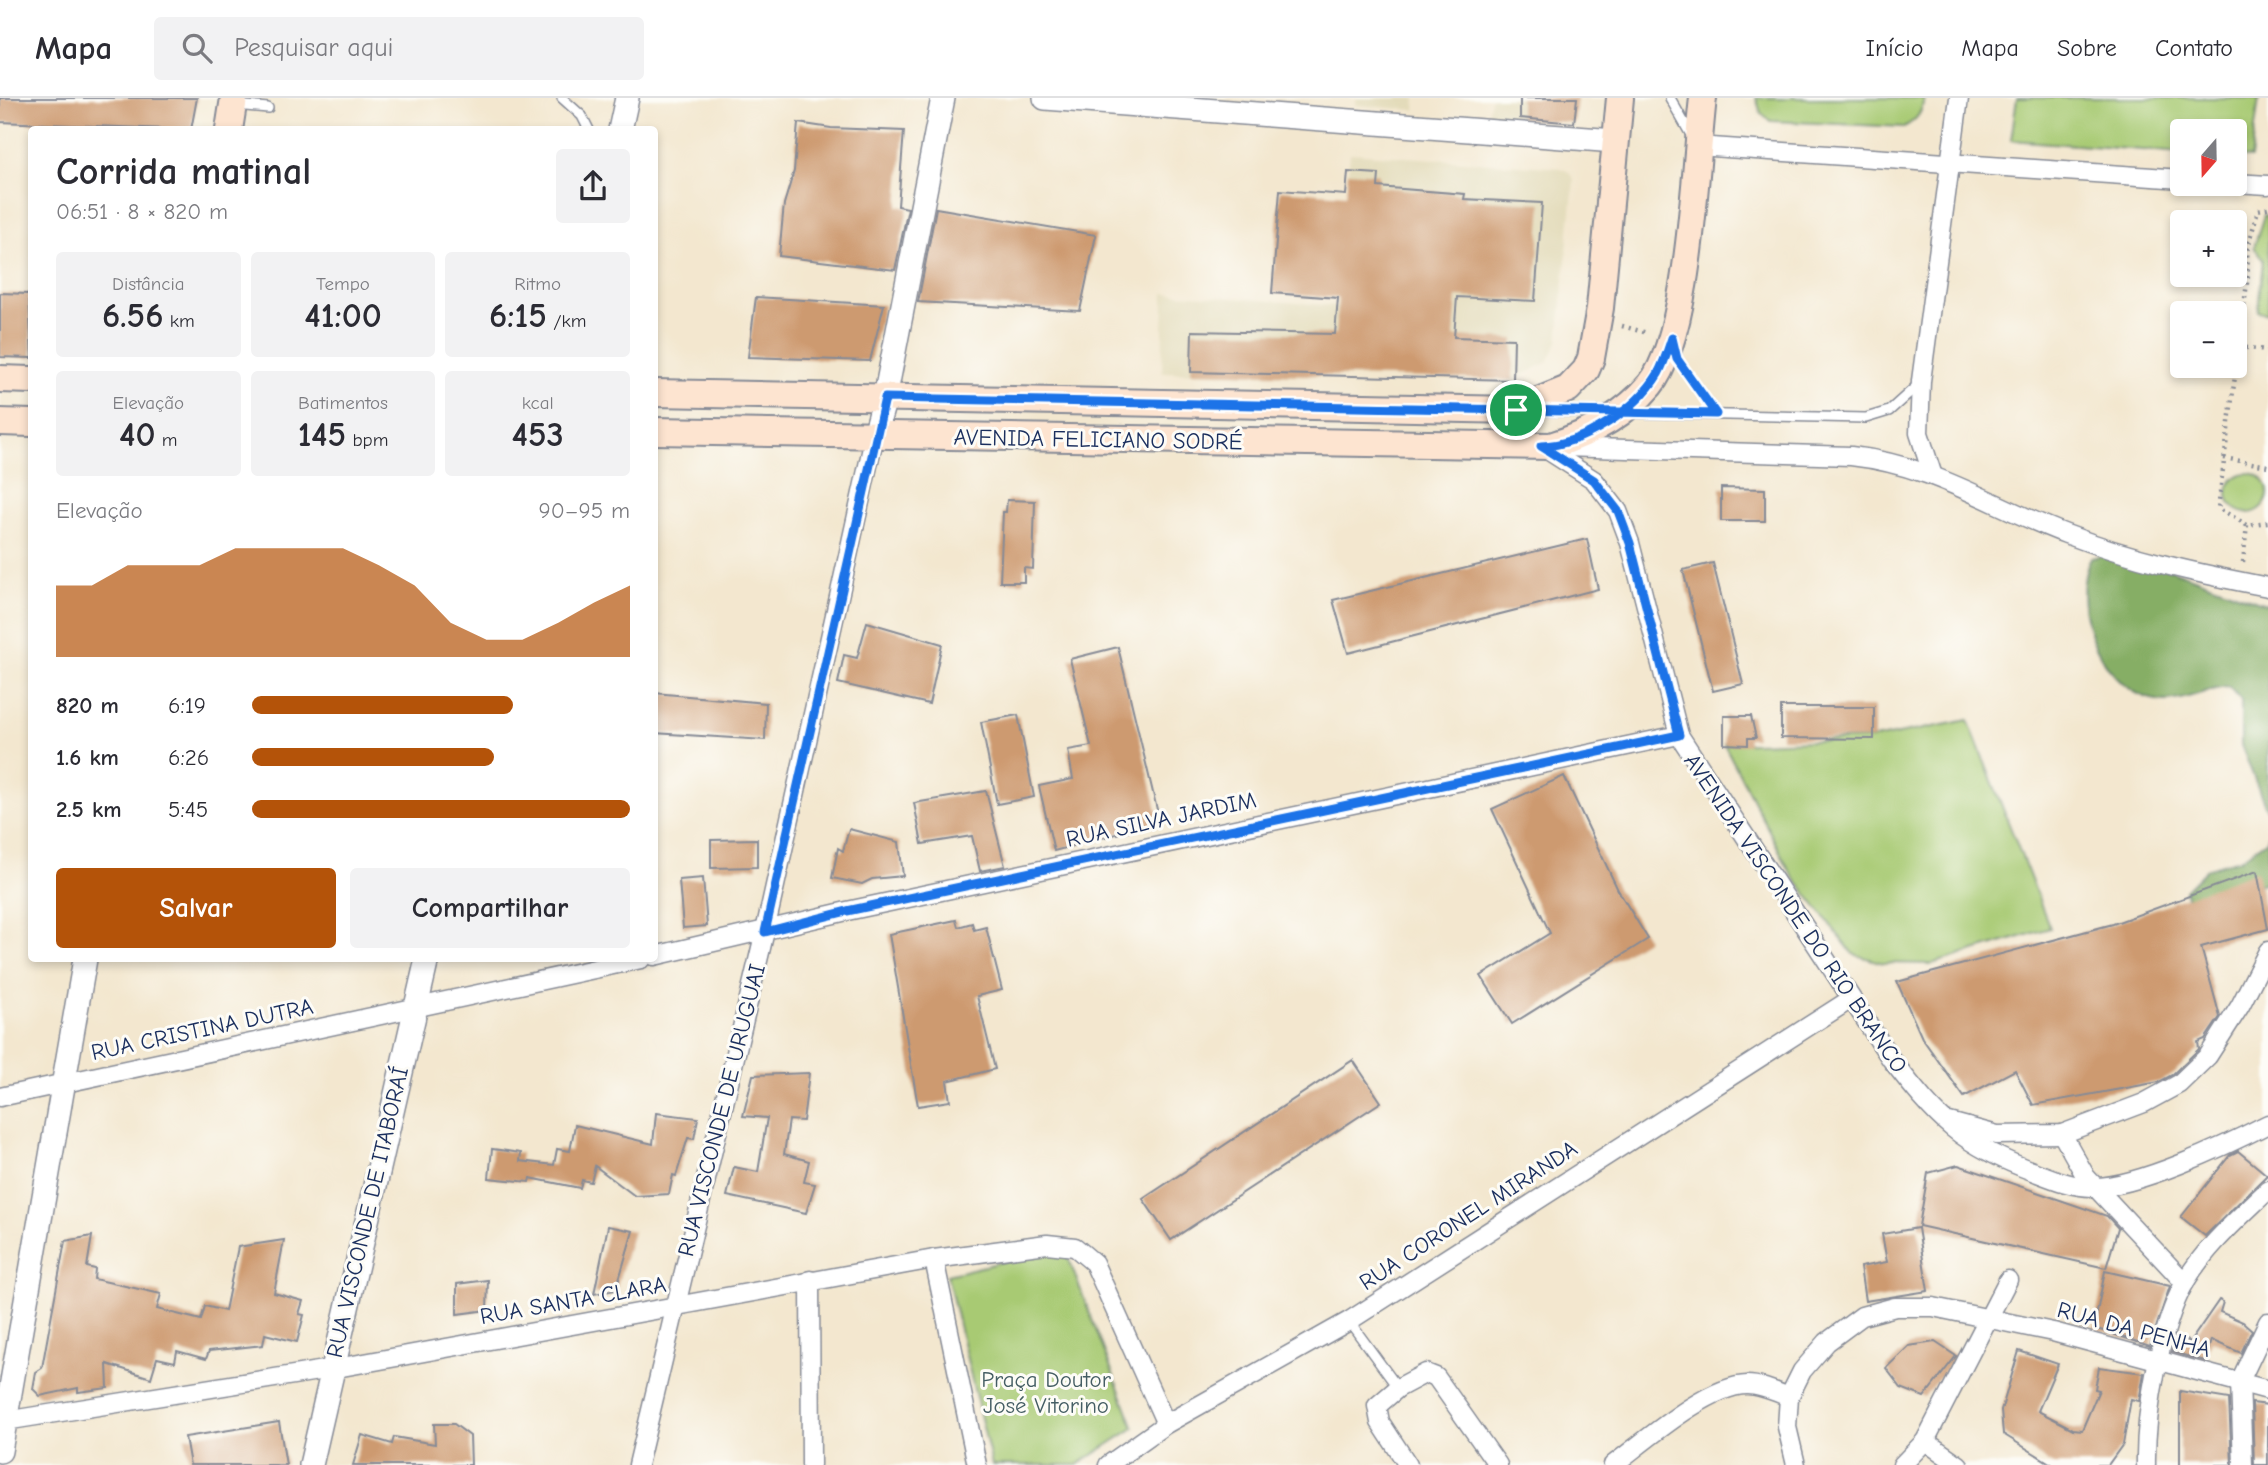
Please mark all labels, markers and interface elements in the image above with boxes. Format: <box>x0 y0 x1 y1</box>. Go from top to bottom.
search box <box>154 17 644 80</box>
text: Mapa <box>35 29 112 67</box>
icon: search <box>178 29 216 67</box>
text: Pesquisar aqui <box>234 33 393 63</box>
text: Início <box>1865 34 1923 62</box>
text: Mapa <box>1961 34 2019 62</box>
text: Sobre <box>2057 34 2117 62</box>
text: Contato <box>2155 34 2233 62</box>
north arrow <box>2170 119 2247 196</box>
map controls <box>2170 119 2247 378</box>
button: share <box>556 149 630 223</box>
text: Corrida matinal <box>56 150 311 194</box>
text: 06:51 · 8 × 820 m <box>56 198 228 225</box>
button: + <box>2170 210 2247 287</box>
text: Distância <box>112 273 185 295</box>
text: Tempo <box>316 273 370 295</box>
text: Ritmo <box>514 273 561 295</box>
text: 6.56 <box>102 295 163 336</box>
text: 41:00 <box>304 295 382 336</box>
text: 6:15 <box>489 295 547 336</box>
button: − <box>2170 301 2247 378</box>
text: km <box>163 310 195 332</box>
text: /km <box>547 310 586 332</box>
pin <box>1486 380 1546 440</box>
icon: arrive <box>1497 391 1535 429</box>
text: Elevação <box>113 392 184 414</box>
text: Batimentos <box>298 392 388 414</box>
text: kcal <box>522 392 554 414</box>
text: 40 <box>119 414 156 455</box>
text: 145 <box>298 414 346 455</box>
text: 453 <box>512 414 564 455</box>
street label: AVENIDA FELICIANO SODRÉ <box>953 423 1243 456</box>
text: m <box>156 429 178 451</box>
text: bpm <box>346 429 388 451</box>
text: Elevação <box>56 497 143 524</box>
text: 90–95 m <box>539 497 630 524</box>
text: 820 m <box>56 692 119 719</box>
text: 6:19 <box>168 692 206 719</box>
text: 1.6 km <box>56 744 119 771</box>
text: 6:26 <box>168 744 209 771</box>
street label: AVENIDA VISCONDE DO RIO BRANCO <box>1678 749 1913 1078</box>
street label: RUA SILVA JARDIM <box>1064 786 1259 853</box>
text: 2.5 km <box>56 796 122 823</box>
text: 5:45 <box>168 796 208 823</box>
button: Salvar <box>56 868 336 948</box>
button: Compartilhar <box>350 868 630 948</box>
street label: RUA VISCONDE DE URUGUAI <box>672 961 771 1259</box>
street label: RUA CRISTINA DUTRA <box>89 993 316 1066</box>
street label: RUA VISCONDE DE ITABORAÍ <box>321 1064 414 1360</box>
street label: RUA CORONEL MIRANDA <box>1354 1135 1582 1296</box>
street label: RUA SANTA CLARA <box>478 1271 668 1330</box>
street label: RUA DA PENHA <box>2054 1296 2214 1363</box>
park label: Praça Doutor José Vitorino <box>981 1366 1112 1419</box>

